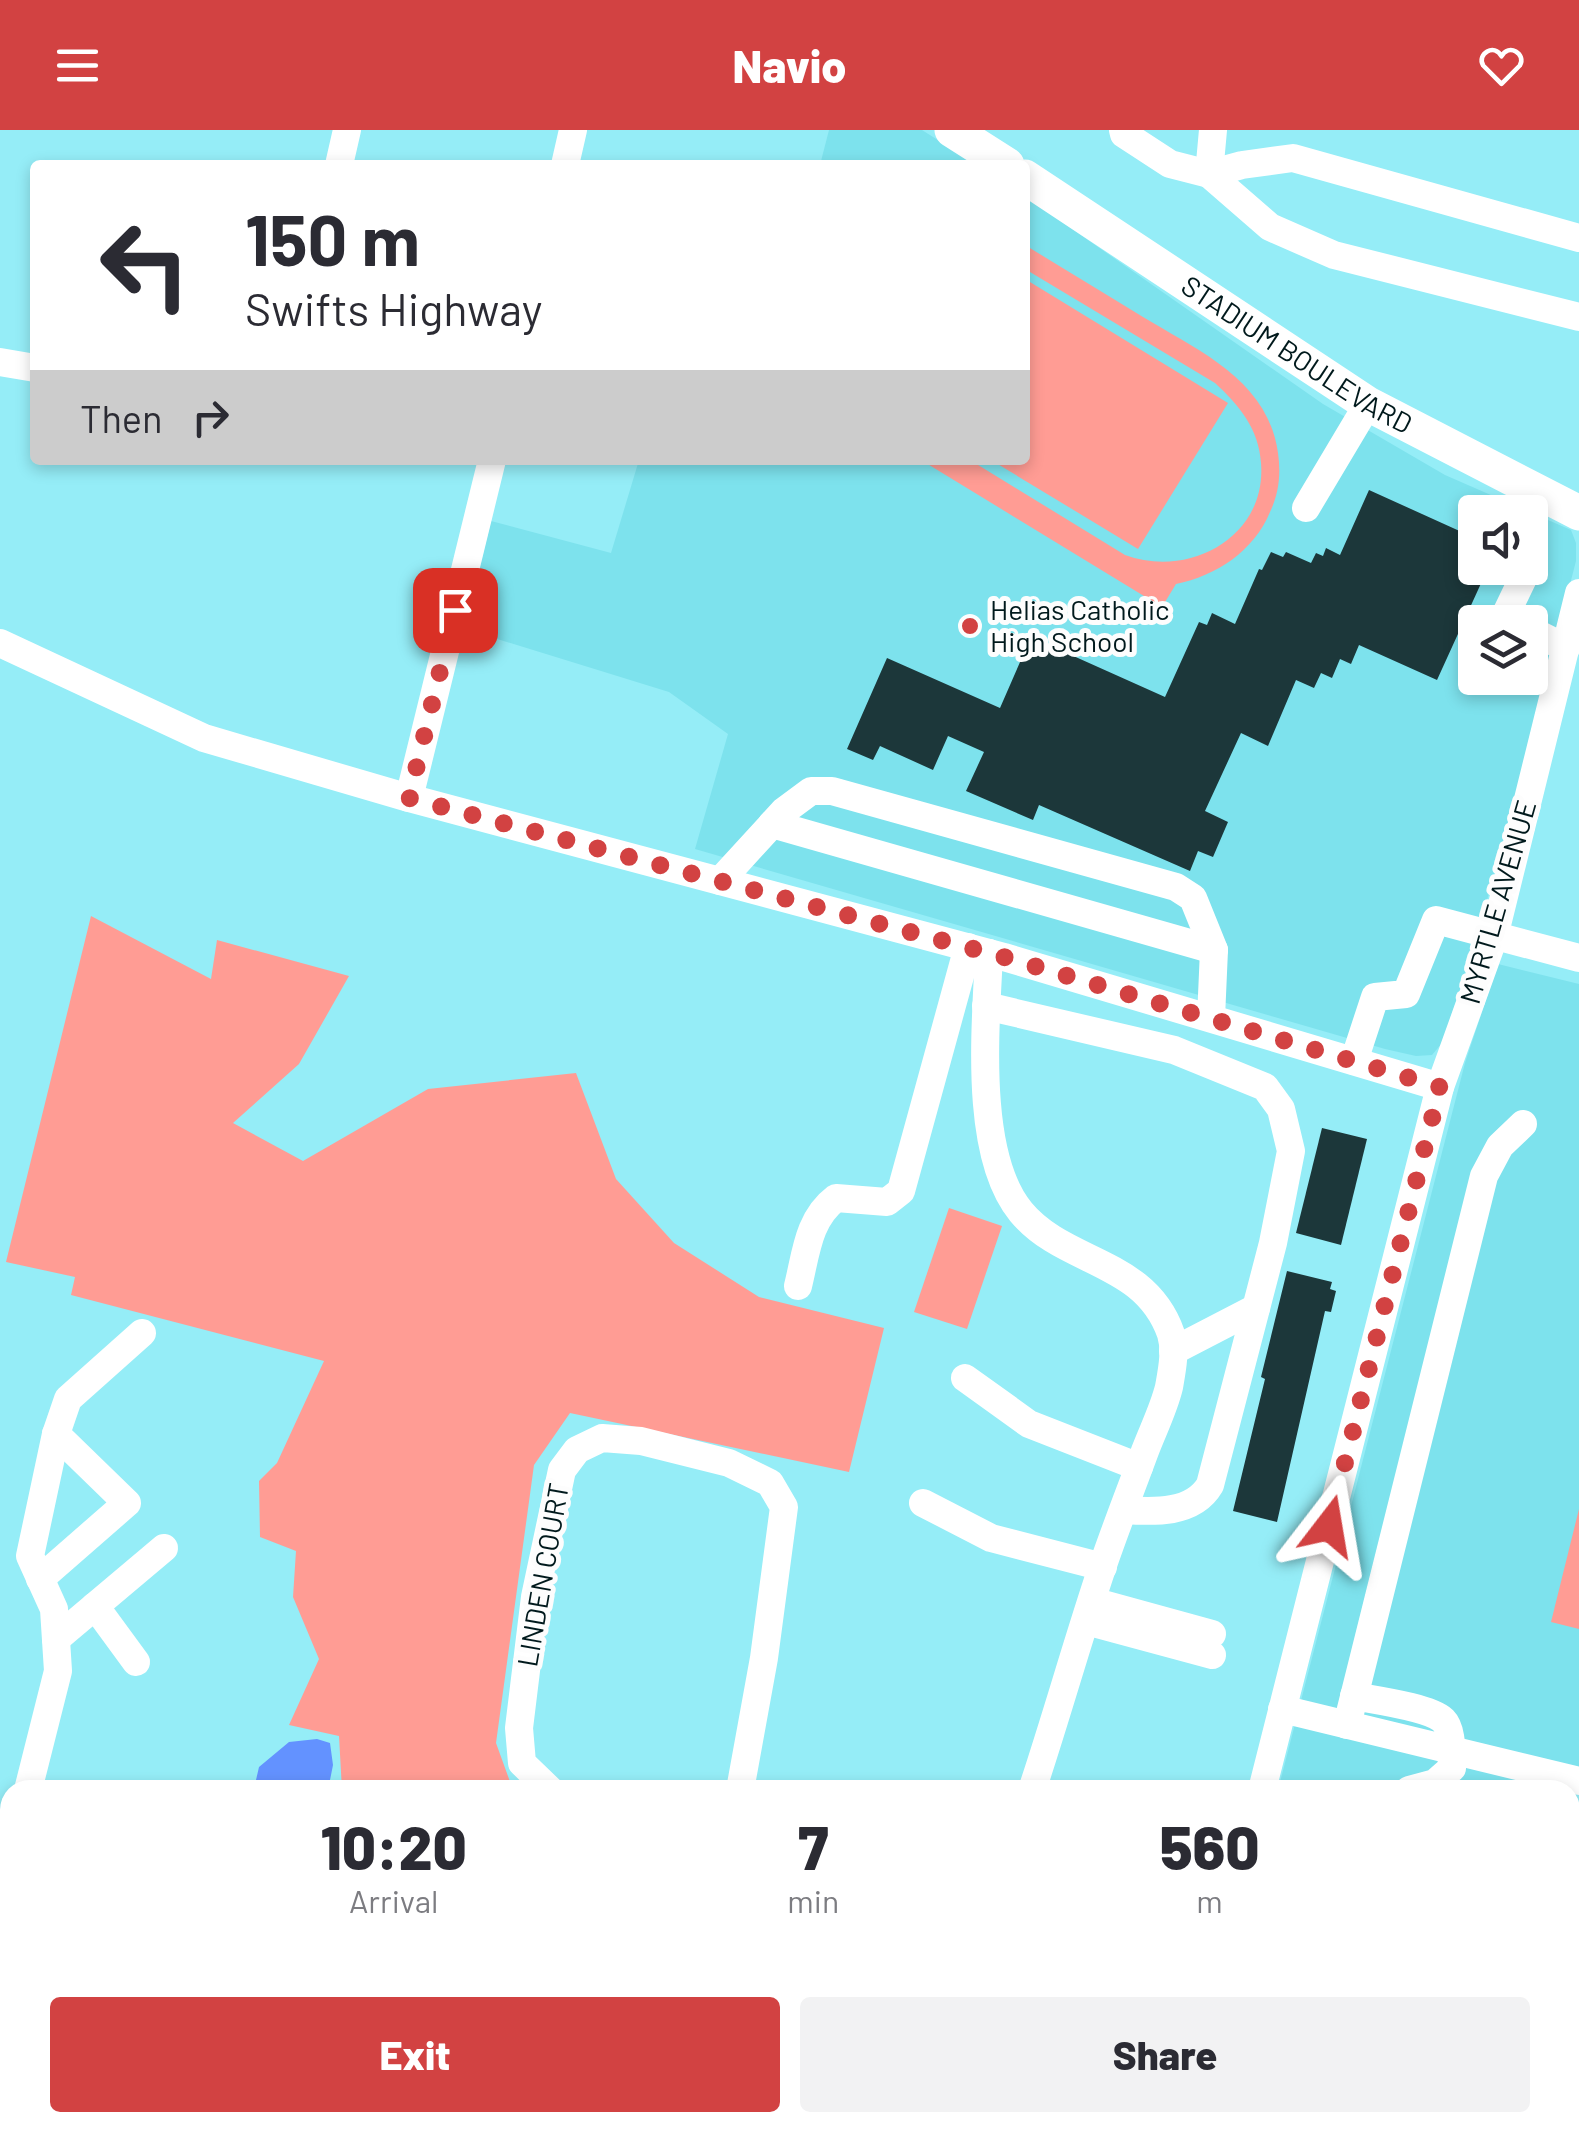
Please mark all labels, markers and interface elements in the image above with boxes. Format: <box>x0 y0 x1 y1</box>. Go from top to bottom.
icon: menu <box>50 38 105 93</box>
text: Navio <box>733 38 846 92</box>
icon: heart <box>1474 38 1529 93</box>
text: 150 m <box>245 196 420 280</box>
icon: left <box>80 200 210 330</box>
street label: STADIUM BOULEVARD <box>1176 268 1418 440</box>
text: Swifts Highway <box>245 281 543 335</box>
icon: right <box>183 390 238 445</box>
text: Then <box>80 395 163 441</box>
map controls <box>1458 495 1548 695</box>
button: sound <box>1458 495 1548 585</box>
pin <box>413 568 498 653</box>
icon: arrive <box>428 583 483 638</box>
place label: Helias Catholic High School <box>990 592 1170 658</box>
button: layers <box>1458 605 1548 695</box>
marker: Helias Catholic High School <box>959 615 981 637</box>
street label: MYRTLE AVENUE <box>1452 796 1542 1007</box>
position arrow <box>1277 1474 1381 1578</box>
street label: LINDEN COURT <box>509 1480 575 1669</box>
text: 10:20 <box>321 1810 467 1882</box>
text: 7 <box>798 1810 828 1882</box>
text: 560 <box>1160 1810 1259 1882</box>
text: Arrival <box>349 1881 438 1919</box>
text: min <box>787 1881 839 1919</box>
text: m <box>1196 1881 1223 1919</box>
button: Exit <box>50 1997 780 2112</box>
button: Share <box>800 1997 1530 2112</box>

